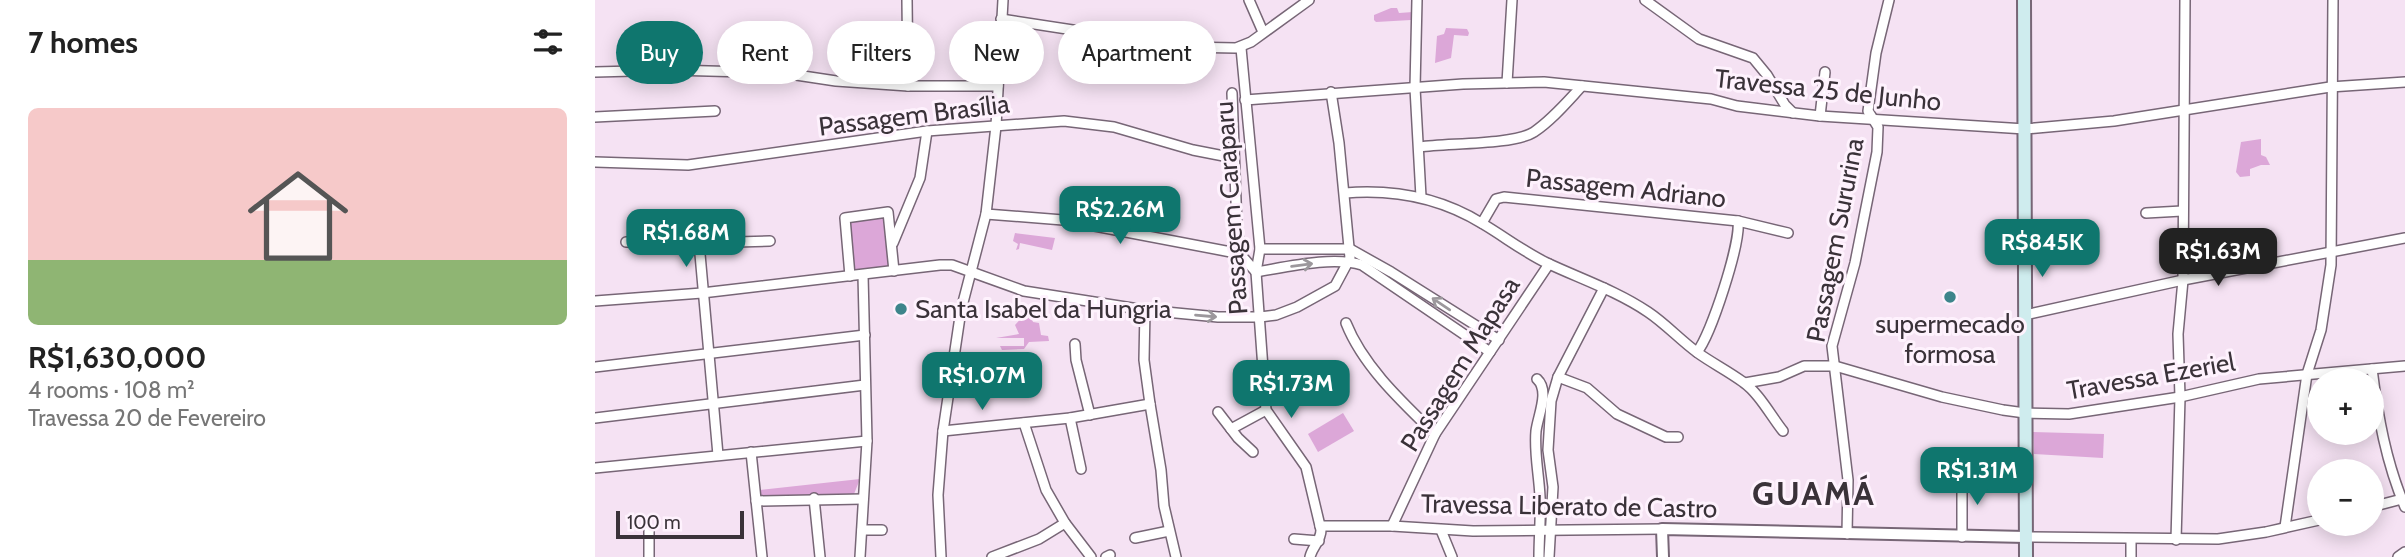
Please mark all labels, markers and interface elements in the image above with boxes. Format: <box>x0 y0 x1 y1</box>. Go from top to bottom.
chip: Buy <box>616 21 703 84</box>
chip: Rent <box>717 21 813 84</box>
chip: Filters <box>827 21 935 84</box>
chip: New <box>949 21 1044 84</box>
chip: Apartment <box>1058 21 1216 84</box>
icon: filters <box>529 23 567 61</box>
text: 7 homes <box>28 24 138 61</box>
street label: Travessa 25 de Junho <box>1713 62 1943 118</box>
street label: Passagem Brasília <box>817 87 1012 143</box>
street label: Passagem Caraparu <box>1208 100 1254 316</box>
street label: Passagem Sururina <box>1800 135 1871 345</box>
icon: home <box>235 153 361 279</box>
street label: Passagem Adriano <box>1524 162 1728 214</box>
pin: R$2.26M <box>1055 187 1185 246</box>
text: R$2.26M <box>1075 195 1165 223</box>
pin: R$1.68M <box>621 210 751 269</box>
text: R$1.68M <box>642 218 730 246</box>
pin: R$845K <box>1985 219 2099 279</box>
text: R$845K <box>2001 228 2083 256</box>
pin: R$1.63M <box>2153 229 2283 288</box>
text: R$1.63M <box>2175 237 2261 265</box>
one-way arrow <box>1291 259 1313 272</box>
street label: Passagem Mapasa <box>1394 270 1527 457</box>
marker: supermecado formosa <box>1942 289 1958 305</box>
place label: Santa Isabel da Hungria <box>915 293 1172 325</box>
one-way arrow <box>1432 296 1451 311</box>
marker: Santa Isabel da Hungria <box>893 301 909 317</box>
place label: supermecado formosa <box>1875 308 2025 370</box>
one-way arrow <box>1194 310 1217 323</box>
text: R$1,630,000 <box>28 339 206 376</box>
street label: Travessa Ezeriel <box>2064 345 2238 407</box>
pin: R$1.07M <box>917 352 1047 412</box>
pin: R$1.73M <box>1226 360 1356 420</box>
text: R$1.07M <box>938 361 1026 389</box>
map controls <box>2307 368 2384 536</box>
button: + <box>2307 368 2384 445</box>
text: R$1.73M <box>1249 369 1333 397</box>
text: 4 rooms · 108 m² <box>28 376 195 404</box>
text: Travessa 20 de Fevereiro <box>28 404 266 432</box>
pin: R$1.31M <box>1912 448 2042 507</box>
text: R$1.31M <box>1936 456 2018 484</box>
button: − <box>2307 459 2384 536</box>
district label: GUAMÁ <box>1752 473 1876 513</box>
street label: Travessa Liberato de Castro <box>1421 487 1717 525</box>
scale bar <box>616 508 744 540</box>
text: 100 m <box>627 511 681 534</box>

